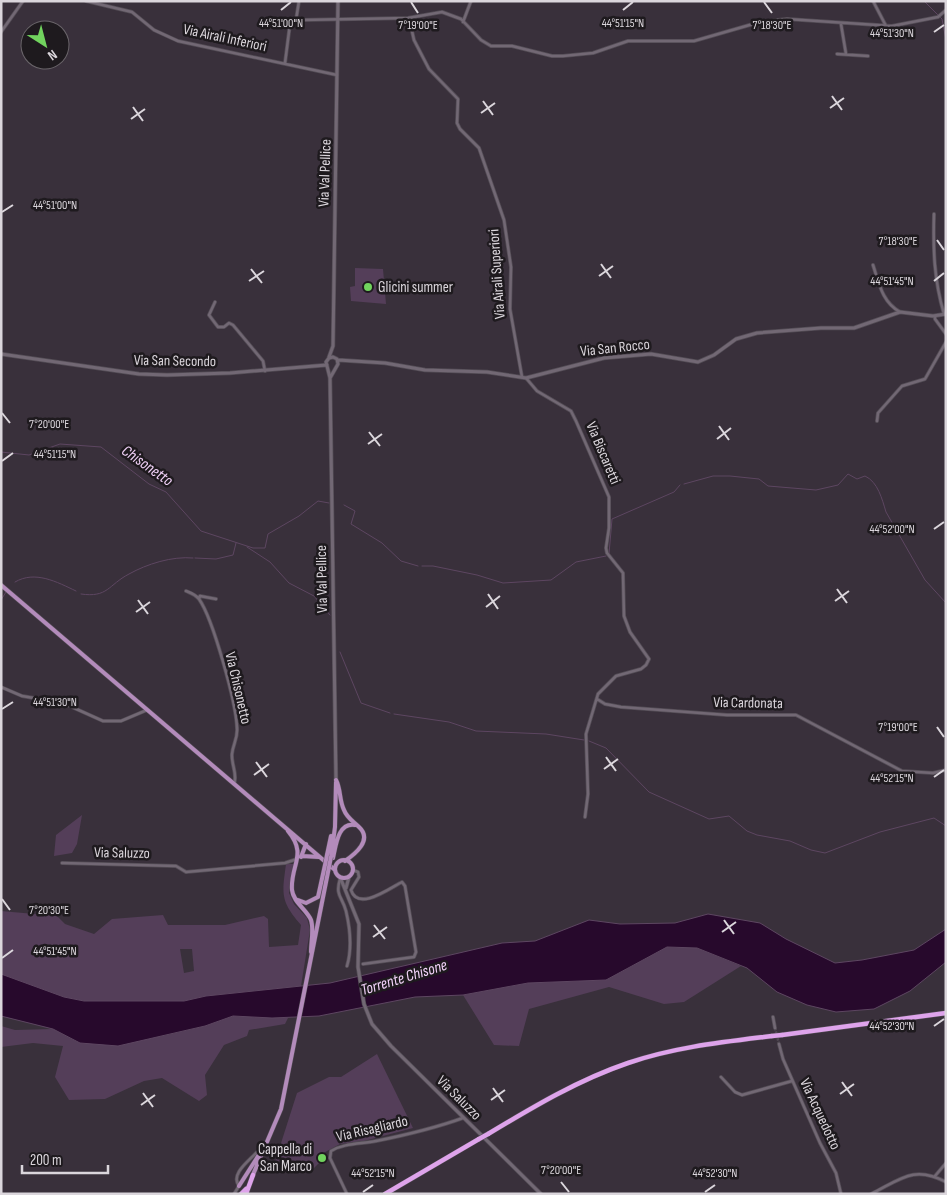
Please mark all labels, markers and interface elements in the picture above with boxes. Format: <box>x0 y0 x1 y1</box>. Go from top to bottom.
text: 44°51'00"N <box>259 16 303 31</box>
text: 44°51'15"N <box>602 16 644 31</box>
text: 7°19'00"E <box>398 18 438 33</box>
text: 7°18'30"E <box>753 18 792 33</box>
north arrow <box>20 20 70 70</box>
street label: Via Airali Inferiori <box>181 20 269 56</box>
text: 44°51'30"N <box>870 26 914 41</box>
text: N <box>44 46 60 64</box>
street label: Via Val Pellice <box>314 139 336 207</box>
text: 44°51'00"N <box>33 198 77 213</box>
street label: Via Airali Superiori <box>484 228 510 320</box>
text: 7°18'30"E <box>879 234 918 249</box>
text: 44°51'45"N <box>870 274 914 289</box>
place label: Glicini summer <box>378 278 454 297</box>
marker: Glicini summer <box>362 281 374 293</box>
street label: Via San Rocco <box>579 335 651 361</box>
street label: Via San Secondo <box>134 351 216 371</box>
text: 7°20'00"E <box>29 417 69 432</box>
street label: Via Biscaretti <box>581 419 625 487</box>
water label: Chisonetto <box>118 442 177 491</box>
text: 44°51'15"N <box>34 447 76 462</box>
text: 44°52'00"N <box>869 522 915 537</box>
street label: Via Val Pellice <box>312 545 332 613</box>
street label: Via Chisonetto <box>220 650 256 726</box>
street label: Via Cardonata <box>713 693 783 713</box>
text: 44°51'30"N <box>33 695 77 710</box>
text: 7°19'00"E <box>878 720 918 735</box>
text: 44°52'15"N <box>870 771 914 786</box>
street label: Via Saluzzo <box>94 843 150 863</box>
text: 7°20'30"E <box>29 903 69 918</box>
text: 44°51'45"N <box>33 944 77 959</box>
water label: Torrente Chisone <box>359 956 449 1000</box>
text: 44°52'30"N <box>870 1019 914 1034</box>
street label: Via Saluzzo <box>433 1072 485 1124</box>
street label: Via Acquedotto <box>795 1075 845 1153</box>
street label: Via Risagliardo <box>334 1112 410 1146</box>
place label: Cappella di San Marco <box>258 1140 312 1176</box>
scale bar <box>22 1142 109 1174</box>
text: 200 m <box>30 1151 62 1170</box>
marker: Cappella di San Marco <box>316 1152 328 1164</box>
text: 7°20'00"E <box>541 1163 581 1178</box>
text: 44°52'15"N <box>351 1166 395 1181</box>
text: 44°52'30"N <box>693 1166 737 1181</box>

